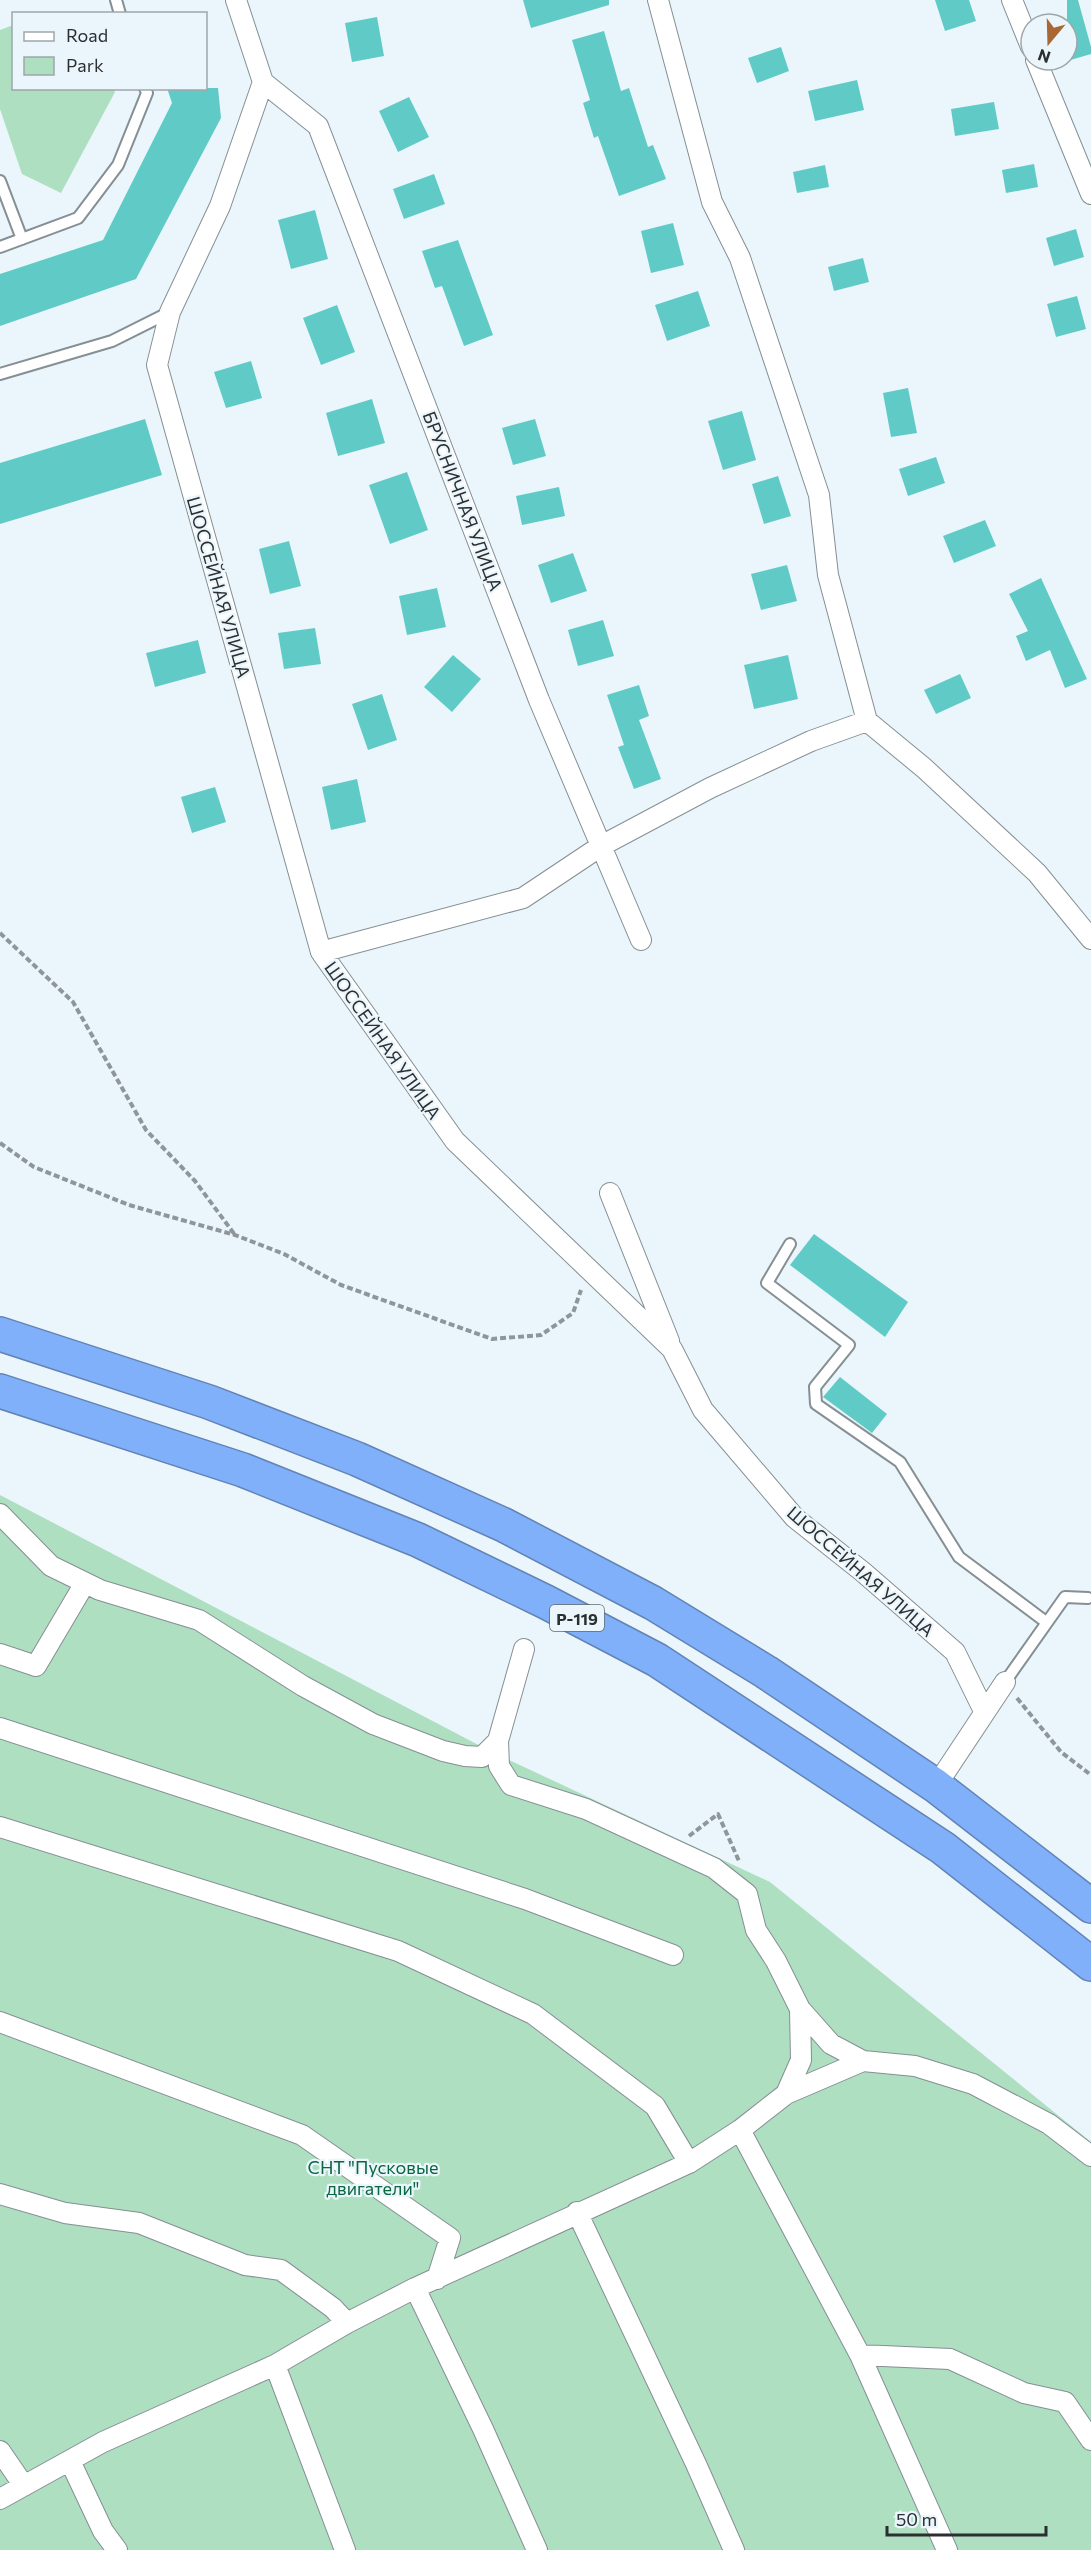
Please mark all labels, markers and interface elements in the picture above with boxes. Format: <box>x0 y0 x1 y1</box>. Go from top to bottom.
legend <box>12 12 207 90</box>
north arrow <box>1019 12 1079 72</box>
text: Road <box>66 24 108 46</box>
text: N <box>1035 46 1053 68</box>
text: Park <box>66 54 104 76</box>
street label: БРУСНИЧНАЯ УЛИЦА <box>419 408 507 594</box>
street label: ШОССЕЙНАЯ УЛИЦА <box>183 494 255 680</box>
street label: ШОССЕЙНАЯ УЛИЦА <box>320 957 446 1123</box>
street label: ШОССЕЙНАЯ УЛИЦА <box>783 1501 939 1641</box>
road number: Р-119 <box>550 1605 604 1631</box>
park label: СНТ "Пусковые двигатели" <box>308 2156 438 2199</box>
scale bar <box>887 2499 1046 2537</box>
text: 50 m <box>896 2508 937 2530</box>

